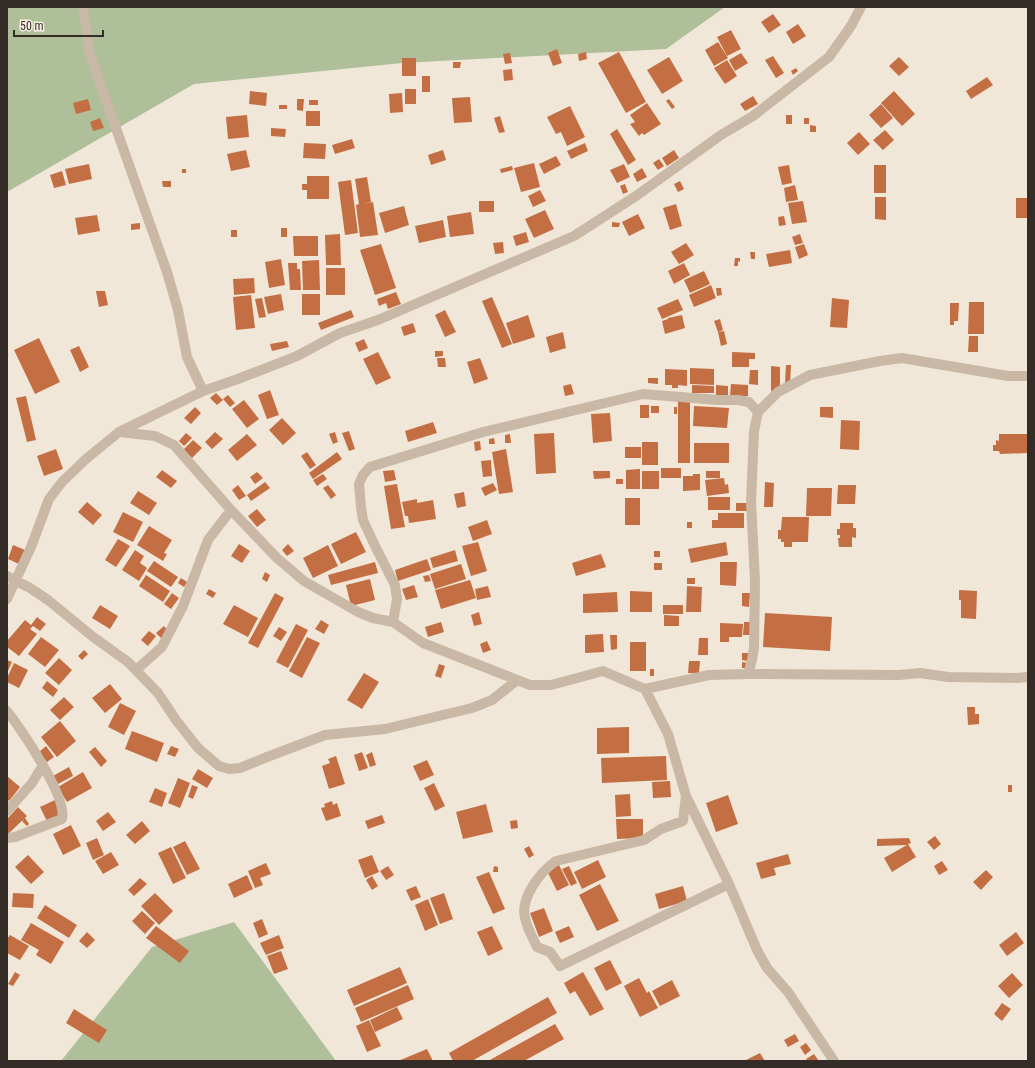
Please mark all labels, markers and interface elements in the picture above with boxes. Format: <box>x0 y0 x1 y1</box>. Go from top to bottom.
scale bar <box>14 12 103 38</box>
text: 50 m <box>20 19 44 33</box>

